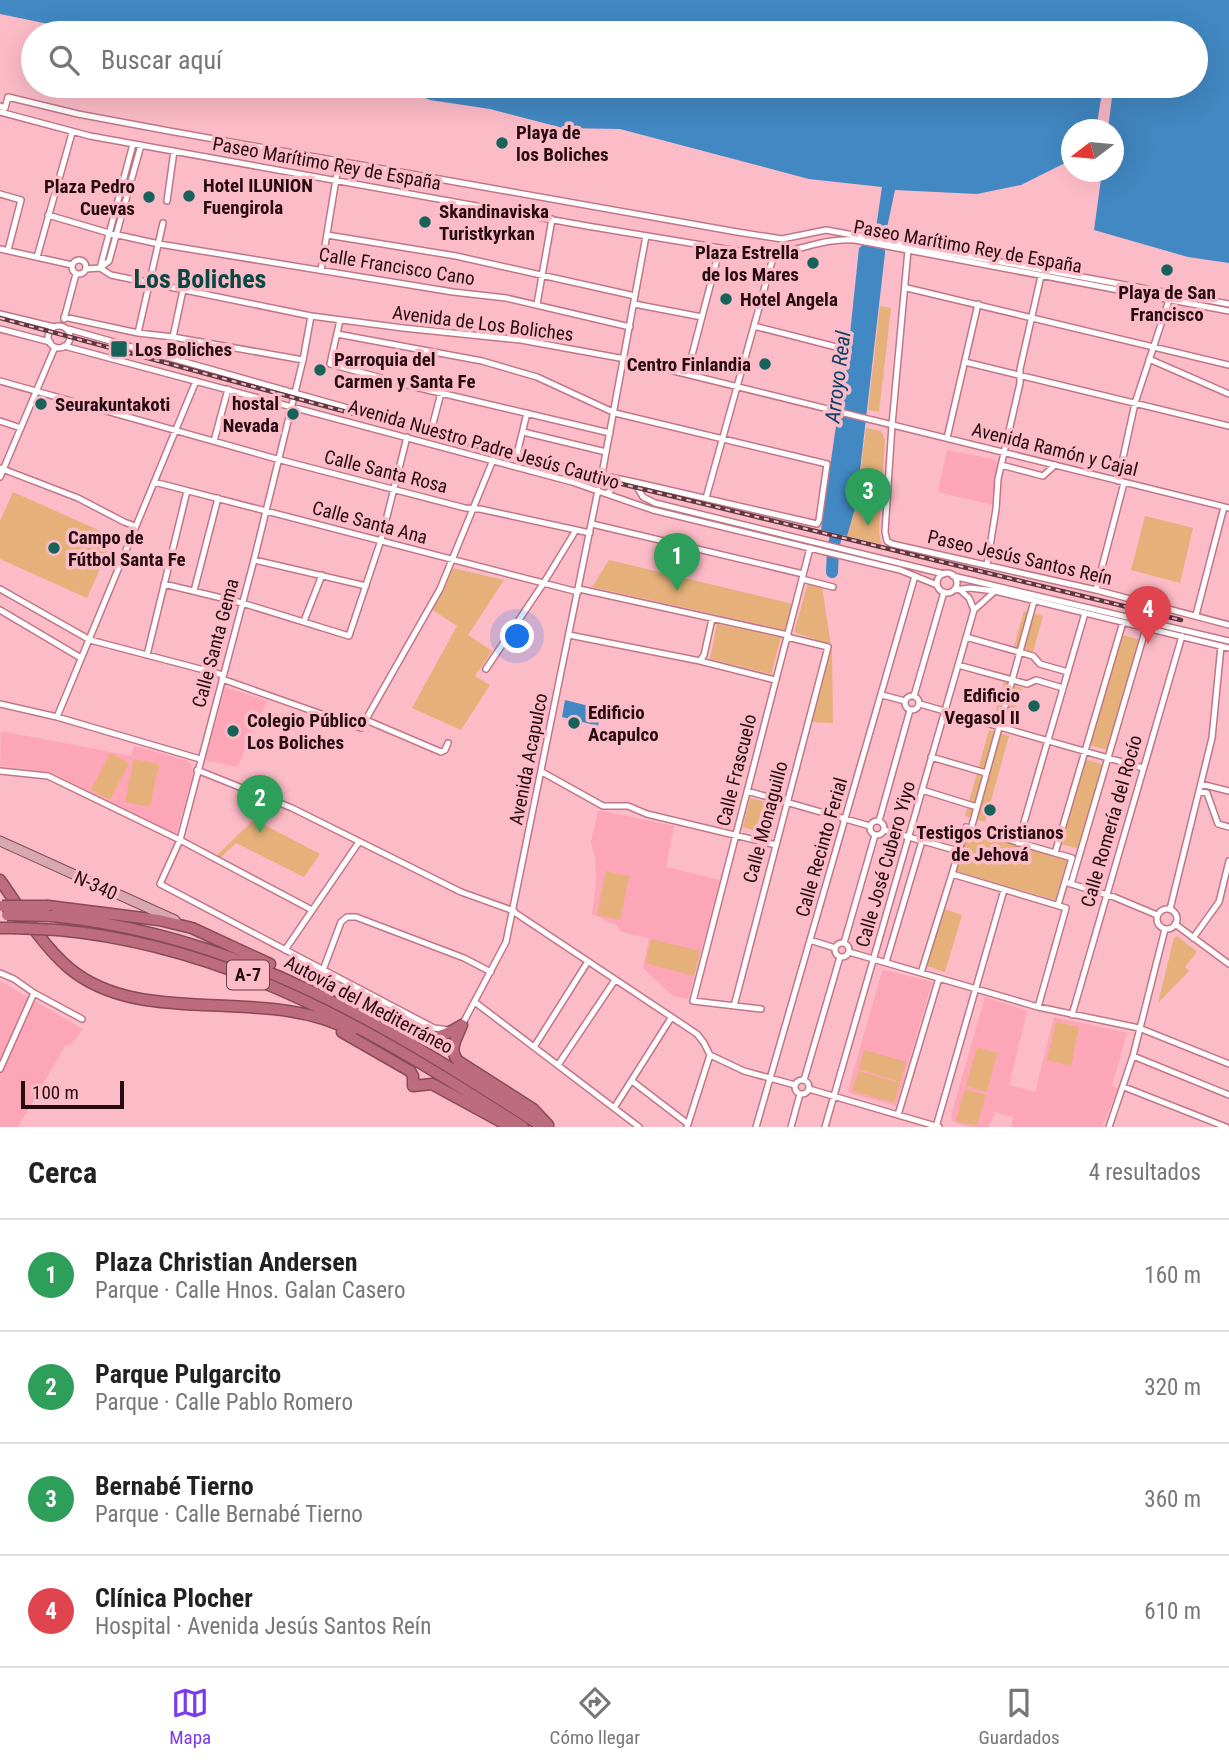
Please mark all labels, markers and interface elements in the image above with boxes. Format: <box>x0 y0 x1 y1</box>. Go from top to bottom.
search box <box>21 21 1208 98</box>
icon: search <box>45 41 83 79</box>
text: Buscar aquí <box>101 45 222 75</box>
north arrow <box>1061 119 1124 182</box>
place label: Playa de los Boliches <box>516 121 609 166</box>
street label: Paseo Marítimo Rey de España <box>211 132 443 195</box>
marker: Playa de los Boliches <box>494 135 510 151</box>
place label: Hotel ILUNION Fuengirola <box>203 174 313 219</box>
place label: Plaza Pedro Cuevas <box>44 175 135 220</box>
marker: Hotel ILUNION Fuengirola <box>181 188 197 204</box>
marker: Plaza Pedro Cuevas <box>141 189 157 205</box>
place label: Skandinaviska Turistkyrkan <box>439 200 549 245</box>
marker: Skandinaviska Turistkyrkan <box>417 214 433 230</box>
street label: Paseo Marítimo Rey de España <box>852 215 1084 278</box>
place label: Plaza Estrella de los Mares <box>695 241 799 286</box>
street label: Calle Francisco Cano <box>317 243 477 290</box>
marker: Plaza Estrella de los Mares <box>805 255 821 271</box>
marker: Playa de San Francisco <box>1159 262 1175 278</box>
district label: Los Boliches <box>134 264 266 294</box>
place label: Playa de San Francisco <box>1118 281 1216 326</box>
place label: Hotel Angela <box>740 288 838 311</box>
marker: Hotel Angela <box>718 291 734 307</box>
street label: Avenida de Los Boliches <box>391 301 575 346</box>
water label: Arroyo Real <box>820 329 856 425</box>
place label: Los Boliches <box>135 338 232 361</box>
marker: Los Boliches <box>109 339 129 359</box>
place label: Parroquia del Carmen y Santa Fe <box>334 348 475 393</box>
place label: Centro Finlandia <box>627 353 751 376</box>
marker: Centro Finlandia <box>757 356 773 372</box>
marker: Parroquia del Carmen y Santa Fe <box>312 362 328 378</box>
place label: hostal Nevada <box>223 392 279 437</box>
place label: Seurakuntakoti <box>55 393 170 416</box>
street label: Avenida Nuestro Padre Jesús Cautivo <box>346 395 622 494</box>
marker: Seurakuntakoti <box>33 396 49 412</box>
marker: hostal Nevada <box>285 406 301 422</box>
street label: Avenida Ramón y Cajal <box>969 418 1140 481</box>
street label: Calle Santa Rosa <box>322 445 450 498</box>
pin: 3 <box>845 468 891 526</box>
street label: Calle Santa Ana <box>310 496 430 549</box>
street label: Paseo Jesús Santos Reín <box>925 525 1114 590</box>
place label: Campo de Fútbol Santa Fe <box>68 526 186 571</box>
pin: 1 <box>654 533 700 591</box>
marker: Campo de Fútbol Santa Fe <box>46 540 62 556</box>
street label: Calle Santa Gema <box>187 576 244 710</box>
pin: 4 <box>1125 586 1171 644</box>
your location <box>500 619 534 653</box>
place label: Edificio Vegasol II <box>944 684 1020 729</box>
street label: Avenida Acapulco <box>504 691 553 827</box>
marker: Edificio Vegasol II <box>1026 698 1042 714</box>
place label: Edificio Acapulco <box>588 701 659 746</box>
place label: Colegio Público Los Boliches <box>247 709 367 754</box>
street label: Calle Frascuelo <box>711 712 762 829</box>
marker: Edificio Acapulco <box>566 715 582 731</box>
marker: Colegio Público Los Boliches <box>225 723 241 739</box>
street label: Calle Romería del Rocío <box>1076 732 1147 910</box>
street label: Calle Monaguillo <box>738 759 793 886</box>
pin: 2 <box>237 775 283 833</box>
street label: Calle Recinto Ferial <box>791 775 852 920</box>
street label: Calle José Cubero Yiyo <box>851 778 920 950</box>
marker: Testigos Cristianos de Jehová <box>982 802 998 818</box>
place label: Testigos Cristianos de Jehová <box>916 821 1064 866</box>
street label: N-340 <box>71 866 121 905</box>
street label: Autovía del Mediterráneo <box>281 950 457 1059</box>
road number: A-7 <box>227 960 269 990</box>
scale bar <box>21 1078 124 1110</box>
text: 100 m <box>32 1081 79 1104</box>
text: Cerca <box>28 1155 97 1190</box>
text: 4 resultados <box>1089 1159 1201 1186</box>
text: Plaza Christian Andersen <box>95 1247 357 1277</box>
text: 1 <box>45 1262 57 1289</box>
text: 160 m <box>1144 1262 1201 1289</box>
text: Parque · Calle Hnos. Galan Casero <box>95 1277 405 1304</box>
text: Parque Pulgarcito <box>95 1359 281 1389</box>
text: 2 <box>45 1374 57 1401</box>
text: 320 m <box>1144 1374 1201 1401</box>
text: Parque · Calle Pablo Romero <box>95 1389 353 1416</box>
text: Bernabé Tierno <box>95 1471 254 1501</box>
text: 3 <box>45 1486 57 1513</box>
text: 360 m <box>1144 1486 1201 1513</box>
text: Parque · Calle Bernabé Tierno <box>95 1501 363 1528</box>
text: Clínica Plocher <box>95 1583 253 1613</box>
text: 4 <box>45 1598 57 1625</box>
text: 610 m <box>1144 1598 1201 1625</box>
text: Hospital · Avenida Jesús Santos Reín <box>95 1613 431 1640</box>
tab: Mapa <box>169 1684 211 1749</box>
tab: Cómo llegar <box>550 1684 640 1749</box>
tab: Guardados <box>978 1684 1060 1749</box>

